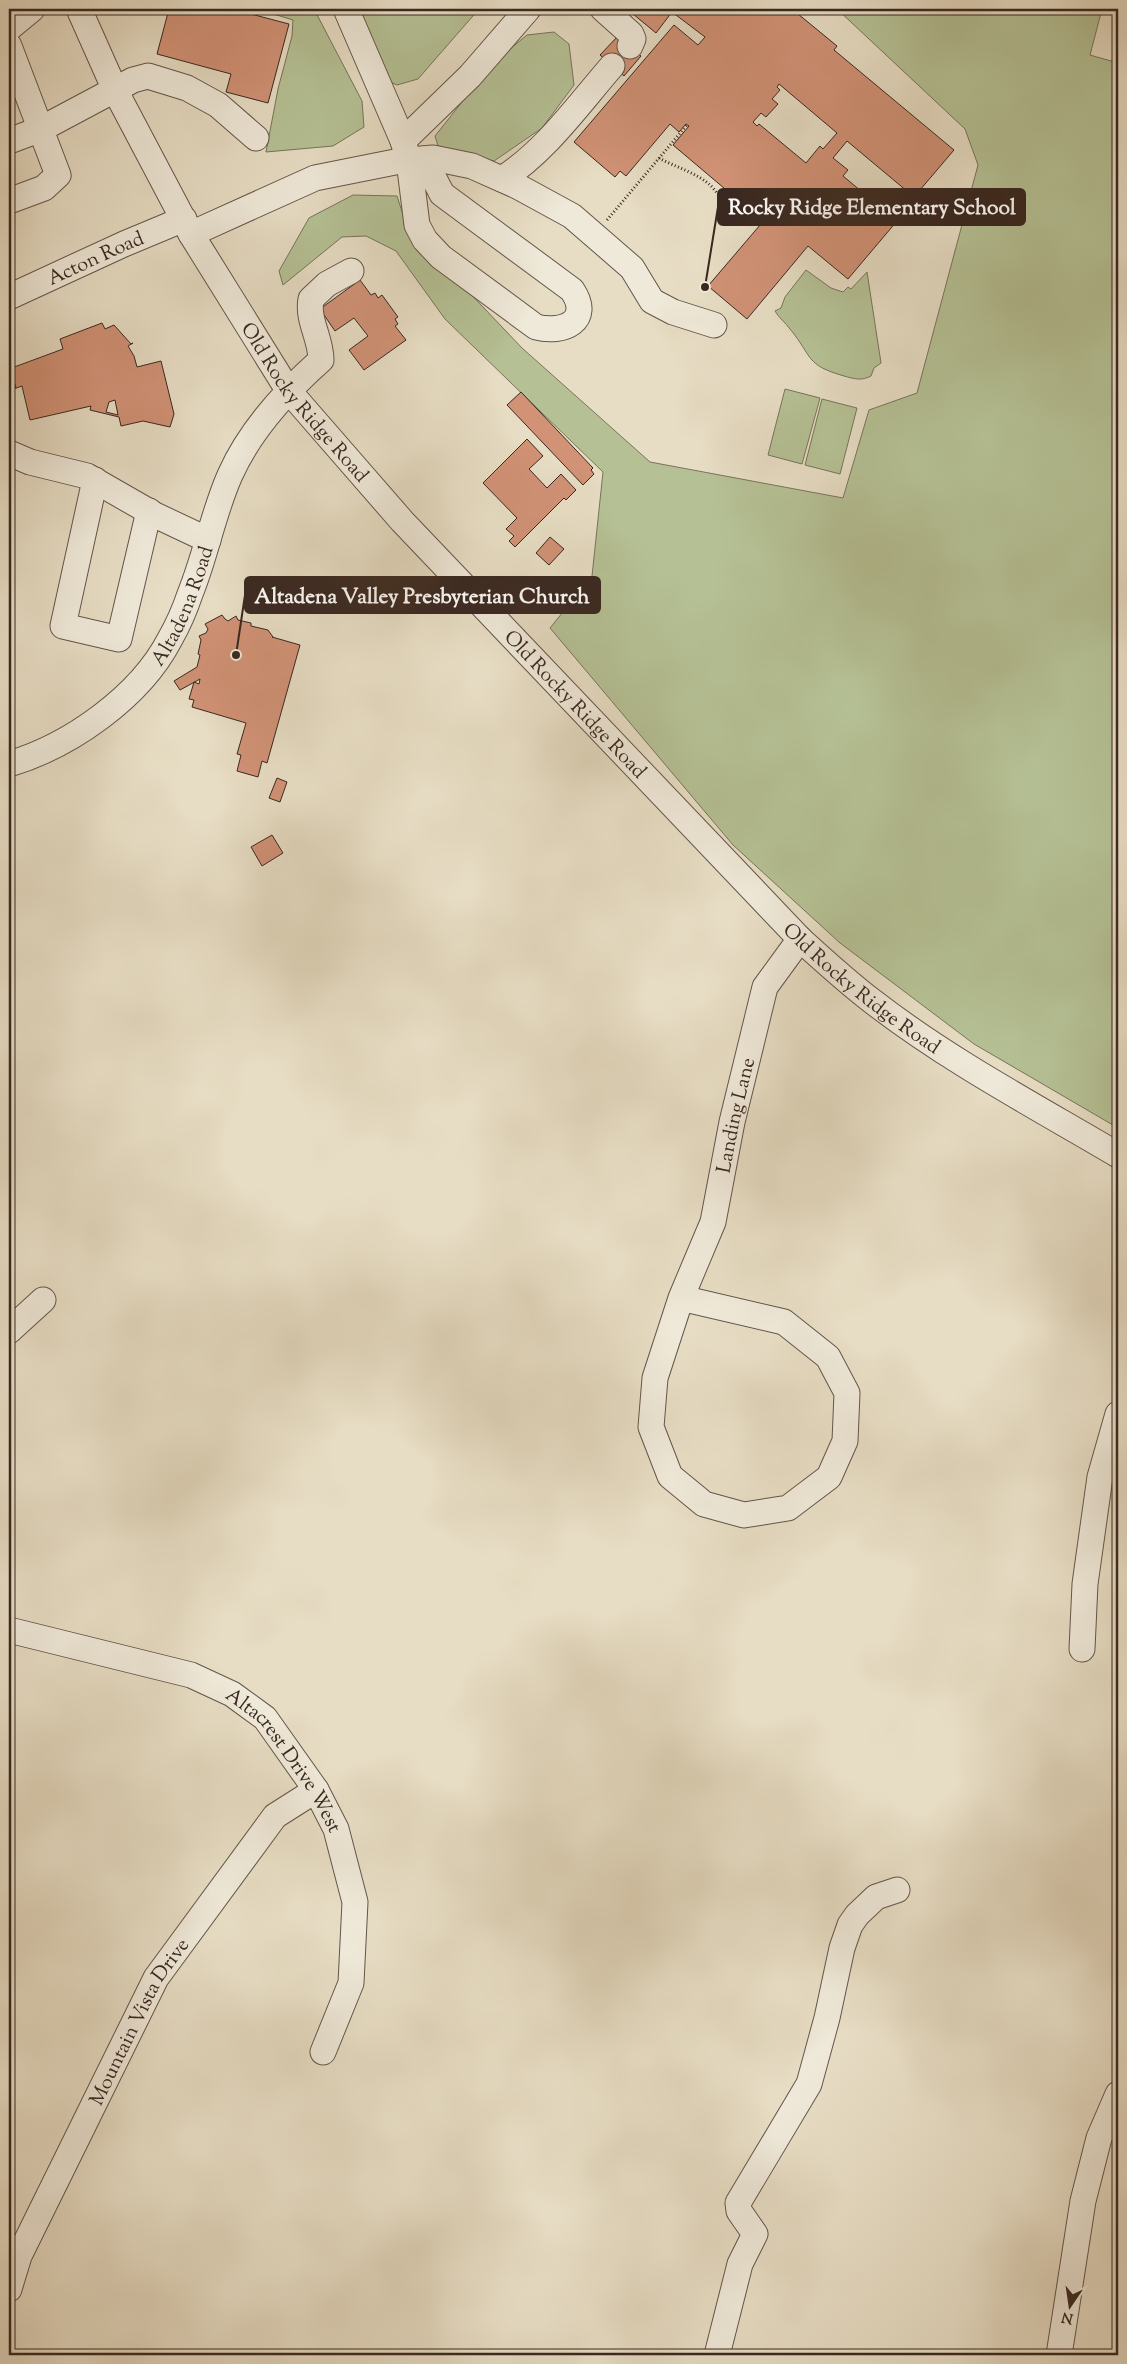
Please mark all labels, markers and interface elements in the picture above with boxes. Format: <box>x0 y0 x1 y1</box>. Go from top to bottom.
callout: Rocky Ridge Elementary School <box>718 189 1025 225</box>
text: Rocky Ridge Elementary School <box>728 194 1016 224</box>
street label: Acton Road <box>43 225 149 294</box>
street label: Old Rocky Ridge Road <box>232 317 374 490</box>
street label: Altadena Road <box>145 543 222 673</box>
callout: Altadena Valley Presbyterian Church <box>245 577 600 613</box>
text: Altadena Valley Presbyterian Church <box>254 583 590 613</box>
street label: Old Rocky Ridge Road <box>496 624 652 786</box>
street label: Old Rocky Ridge Road <box>775 917 945 1063</box>
street label: Landing Lane <box>711 1055 764 1176</box>
street label: Altacrest Drive West <box>219 1682 348 1839</box>
street label: Mountain Vista Drive <box>83 1933 198 2111</box>
north arrow <box>1044 2282 1094 2332</box>
text: N <box>1060 2306 1075 2328</box>

